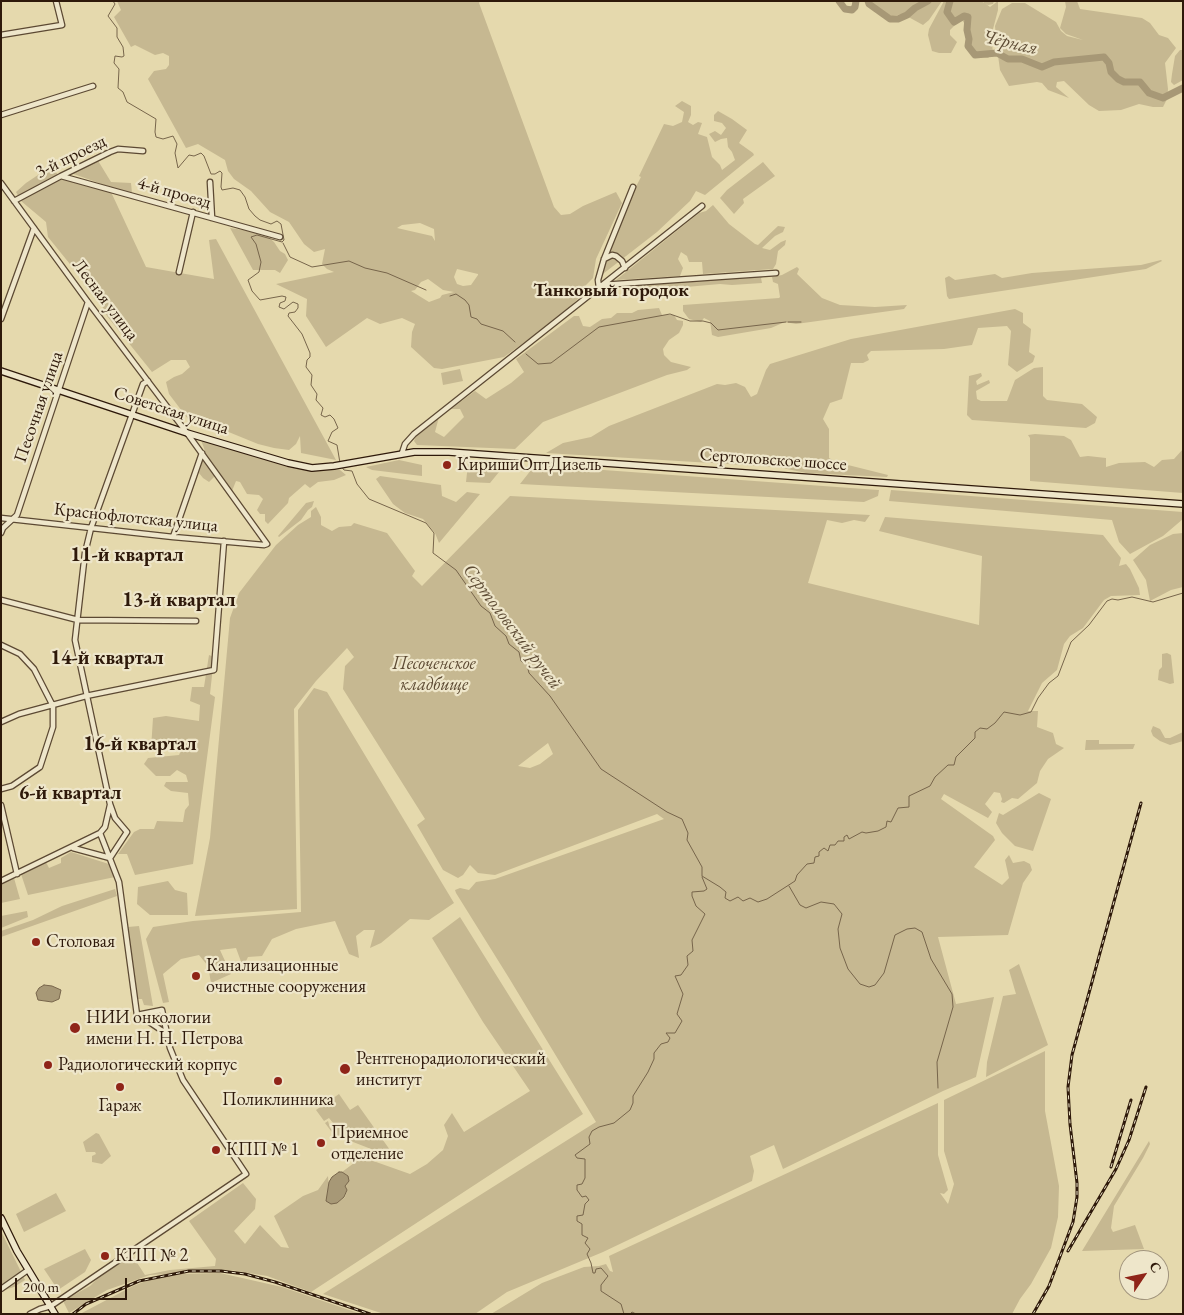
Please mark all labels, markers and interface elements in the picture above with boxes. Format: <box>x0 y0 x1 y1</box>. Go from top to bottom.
water label: Чёрная <box>980 26 1040 60</box>
street label: 3-й проезд <box>32 131 110 183</box>
street label: 4-й проезд <box>135 172 213 214</box>
street label: Лесная улица <box>67 255 143 345</box>
district label: Танковый городок <box>533 280 689 302</box>
street label: Песочная улица <box>10 349 68 465</box>
street label: Советская улица <box>111 382 231 440</box>
street label: Сертоловское шоссе <box>699 444 847 476</box>
place label: КиришиОптДизель <box>457 454 601 476</box>
marker: КиришиОптДизель <box>441 459 453 471</box>
street label: Краснофлотская улица <box>53 499 219 537</box>
district label: 11-й квартал <box>70 544 184 568</box>
water label: Сертоловский ручей <box>457 560 567 694</box>
district label: 13-й квартал <box>122 589 236 613</box>
district label: 14-й квартал <box>50 647 164 671</box>
park label: Песоченское кладбище <box>392 653 476 696</box>
district label: 16-й квартал <box>83 733 197 757</box>
district label: 6-й квартал <box>19 782 121 806</box>
place label: Столовая <box>46 931 115 953</box>
marker: Столовая <box>30 936 42 948</box>
place label: Канализационные очистные сооружения <box>206 955 366 998</box>
marker: Канализационные очистные сооружения <box>190 970 202 982</box>
place label: НИИ онкологии имени Н. Н. Петрова <box>86 1007 243 1050</box>
marker: НИИ онкологии имени Н. Н. Петрова <box>68 1021 82 1035</box>
place label: Рентгенорадиологический институт <box>356 1048 546 1090</box>
place label: Радиологический корпус <box>58 1054 237 1076</box>
marker: Радиологический корпус <box>42 1059 54 1071</box>
marker: Рентгенорадиологический институт <box>338 1062 352 1076</box>
marker: Поликлинника <box>272 1075 284 1087</box>
marker: Гараж <box>114 1081 126 1093</box>
place label: Поликлинника <box>222 1089 334 1111</box>
place label: Гараж <box>98 1095 142 1117</box>
place label: Приемное отделение <box>331 1122 408 1164</box>
marker: Приемное отделение <box>315 1137 327 1149</box>
place label: КПП № 1 <box>226 1139 299 1161</box>
marker: КПП № 1 <box>210 1144 222 1156</box>
place label: КПП № 2 <box>115 1245 188 1267</box>
marker: КПП № 2 <box>99 1250 111 1262</box>
north arrow <box>1119 1250 1169 1300</box>
text: С <box>1145 1258 1166 1276</box>
scale bar <box>18 1268 130 1300</box>
text: 200 m <box>23 1277 59 1296</box>

